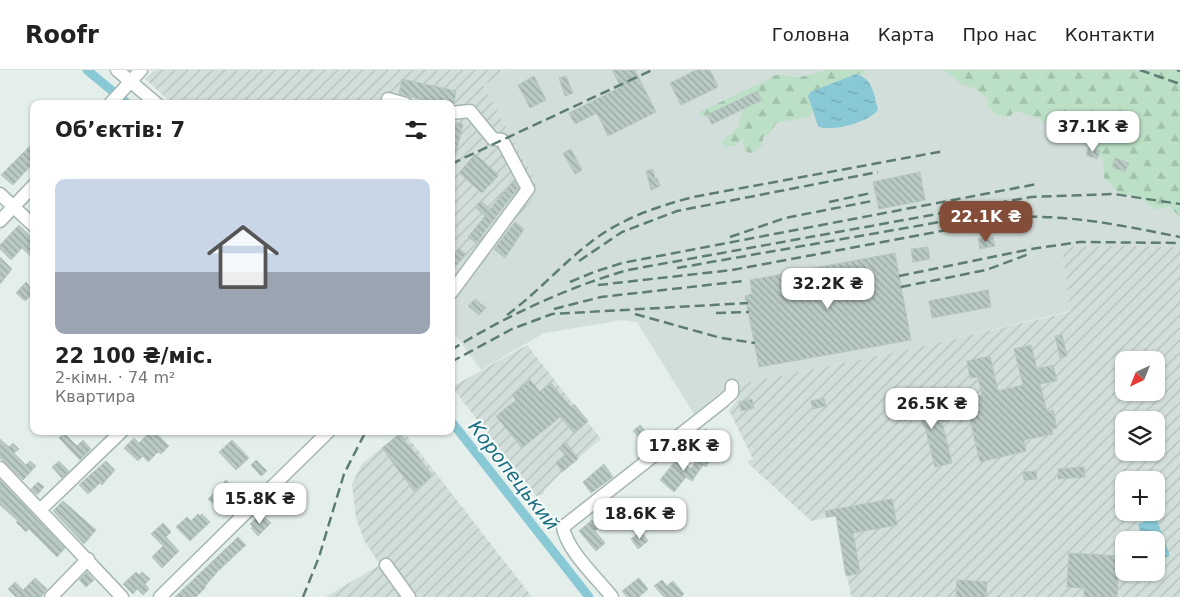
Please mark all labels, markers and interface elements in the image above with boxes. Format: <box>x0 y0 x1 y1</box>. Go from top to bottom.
text: Roofr <box>25 21 99 49</box>
text: Головна <box>772 24 850 45</box>
text: Карта <box>878 24 934 45</box>
text: Про нас <box>962 24 1037 45</box>
text: Контакти <box>1065 24 1155 45</box>
pin: 37.1K ₴ <box>1047 111 1139 153</box>
icon: filters <box>402 116 430 144</box>
text: 37.1K ₴ <box>1057 117 1129 136</box>
text: Об’єктів: 7 <box>55 118 185 142</box>
pin: 22.1K ₴ <box>940 200 1032 243</box>
text: 22.1K ₴ <box>950 207 1022 226</box>
icon: home <box>198 212 288 302</box>
pin: 32.2K ₴ <box>782 268 874 310</box>
text: 32.2K ₴ <box>792 274 864 293</box>
text: 22 100 ₴/міс. <box>55 344 213 368</box>
north arrow <box>1115 351 1165 401</box>
map controls <box>1115 351 1165 581</box>
text: 2-кімн. · 74 m² <box>55 368 175 387</box>
text: Квартира <box>55 387 135 406</box>
pin: 26.5K ₴ <box>886 388 978 430</box>
text: 26.5K ₴ <box>896 394 968 413</box>
button: layers <box>1115 411 1165 461</box>
water label: Коропецький <box>464 416 564 534</box>
pin: 17.8K ₴ <box>638 430 730 472</box>
text: 17.8K ₴ <box>648 436 720 455</box>
button: + <box>1115 471 1165 521</box>
pin: 15.8K ₴ <box>214 482 306 525</box>
text: 15.8K ₴ <box>224 489 296 508</box>
pin: 18.6K ₴ <box>594 498 686 540</box>
text: 18.6K ₴ <box>604 504 676 523</box>
button: − <box>1115 531 1165 581</box>

